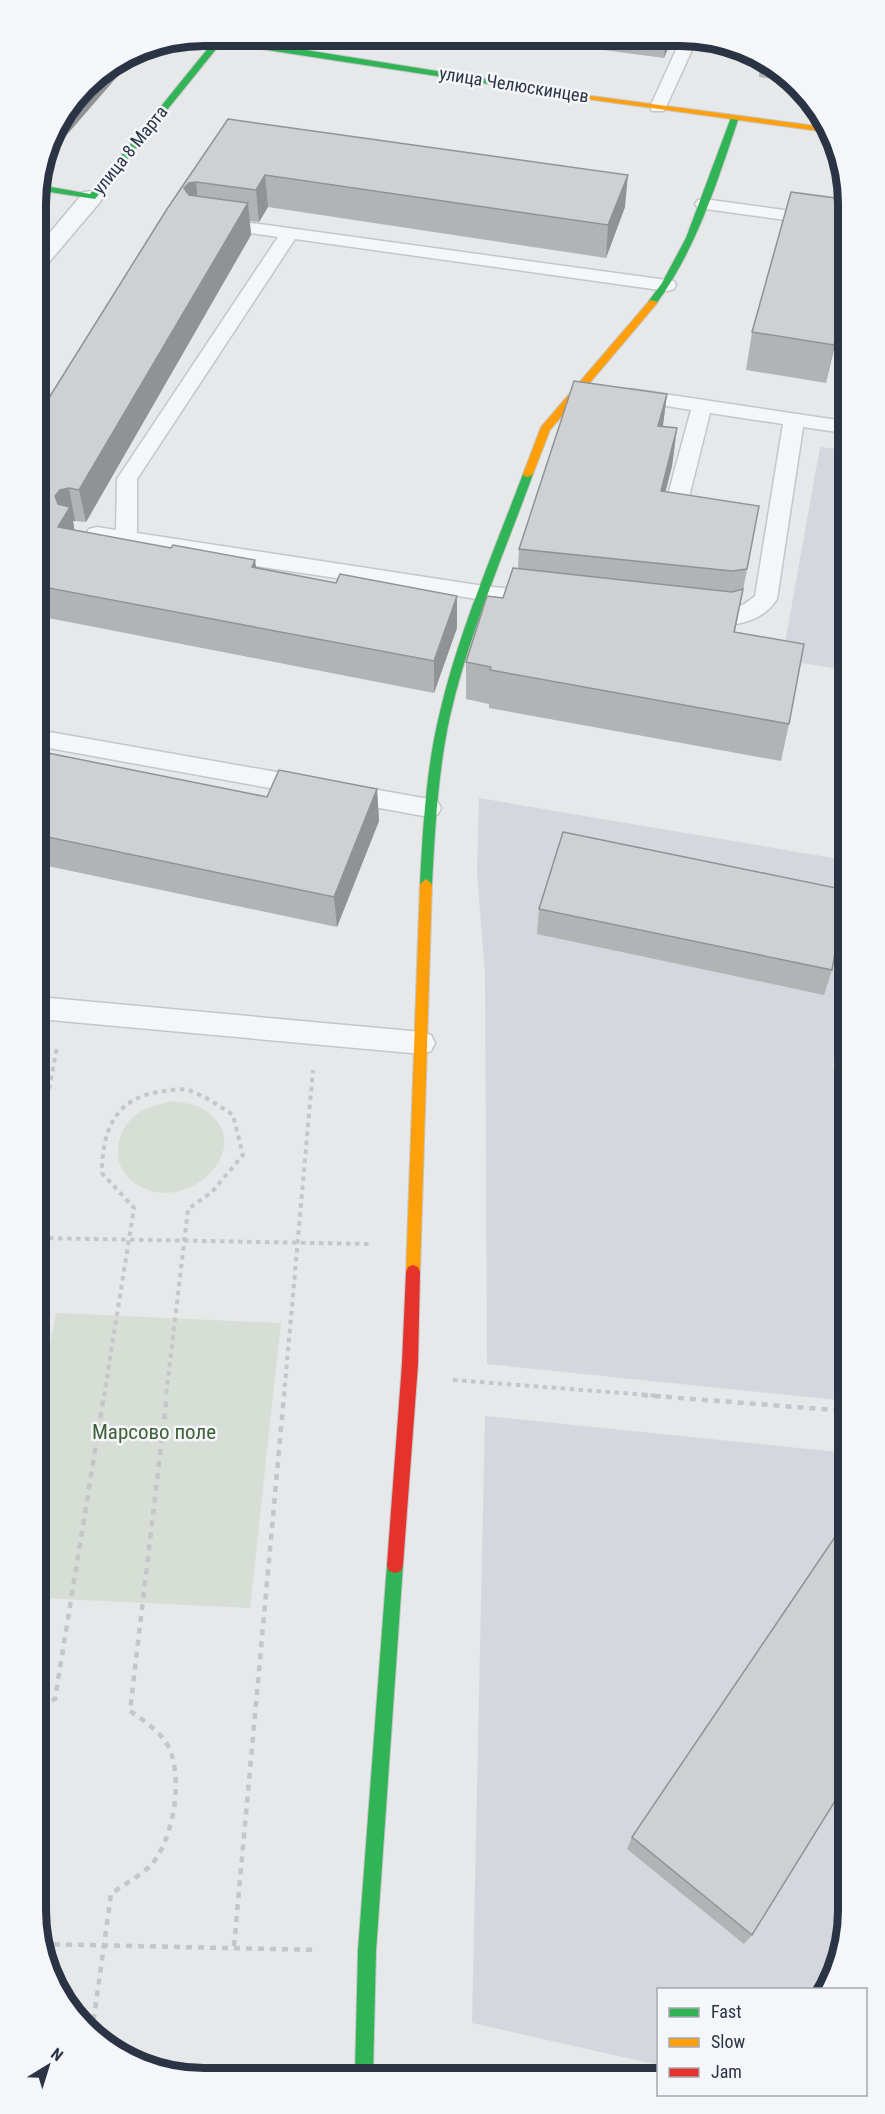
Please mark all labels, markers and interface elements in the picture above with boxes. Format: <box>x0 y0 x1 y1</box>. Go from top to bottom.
street label: улица Челюскинцев <box>438 62 590 107</box>
street label: улица 8 Марта <box>88 101 172 198</box>
park label: Марсово поле <box>92 1420 216 1444</box>
legend <box>657 1988 867 2096</box>
text: Fast <box>711 2001 742 2022</box>
text: Slow <box>711 2031 746 2052</box>
north arrow <box>18 2036 78 2096</box>
text: N <box>47 2044 67 2065</box>
text: Jam <box>711 2061 742 2082</box>

